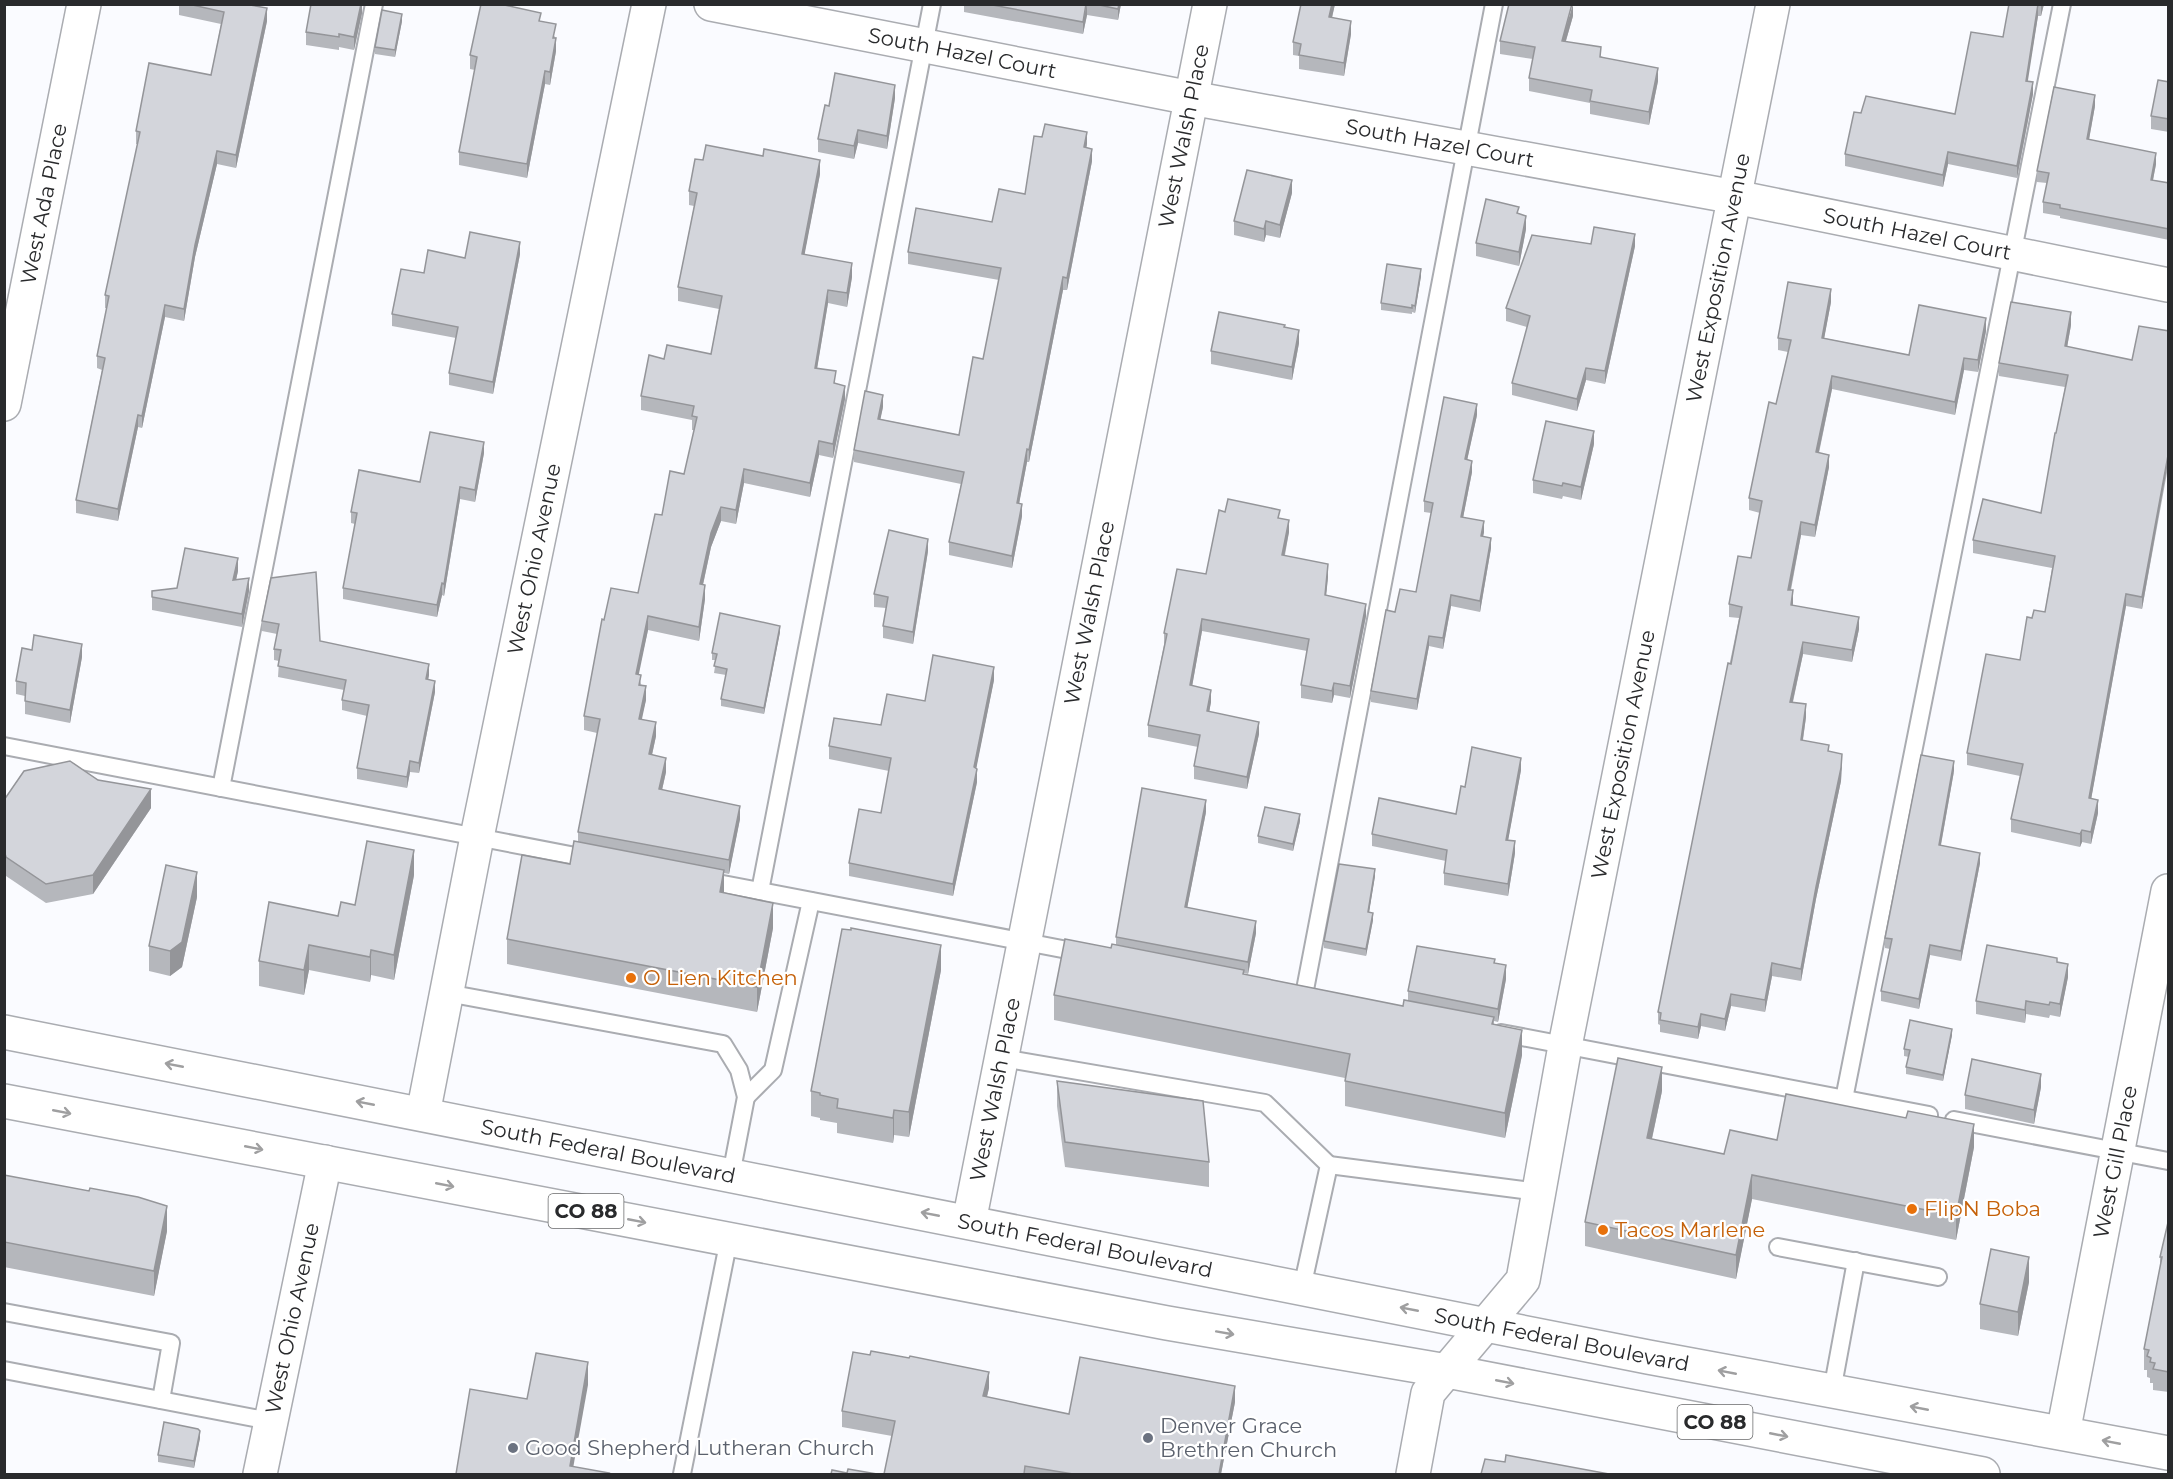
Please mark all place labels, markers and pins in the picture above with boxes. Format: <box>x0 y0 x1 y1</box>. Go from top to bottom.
place label: O Lien Kitchen <box>643 965 798 990</box>
marker: O Lien Kitchen <box>624 971 638 985</box>
place label: FlipN Boba <box>1924 1196 2041 1221</box>
marker: FlipN Boba <box>1905 1202 1919 1216</box>
place label: Tacos Marlene <box>1615 1217 1765 1242</box>
marker: Tacos Marlene <box>1596 1223 1610 1237</box>
place label: Denver Grace Brethren Church <box>1160 1413 1337 1462</box>
marker: Denver Grace Brethren Church <box>1141 1431 1155 1445</box>
place label: Good Shepherd Lutheran Church <box>525 1435 875 1460</box>
marker: Good Shepherd Lutheran Church <box>506 1441 520 1455</box>

